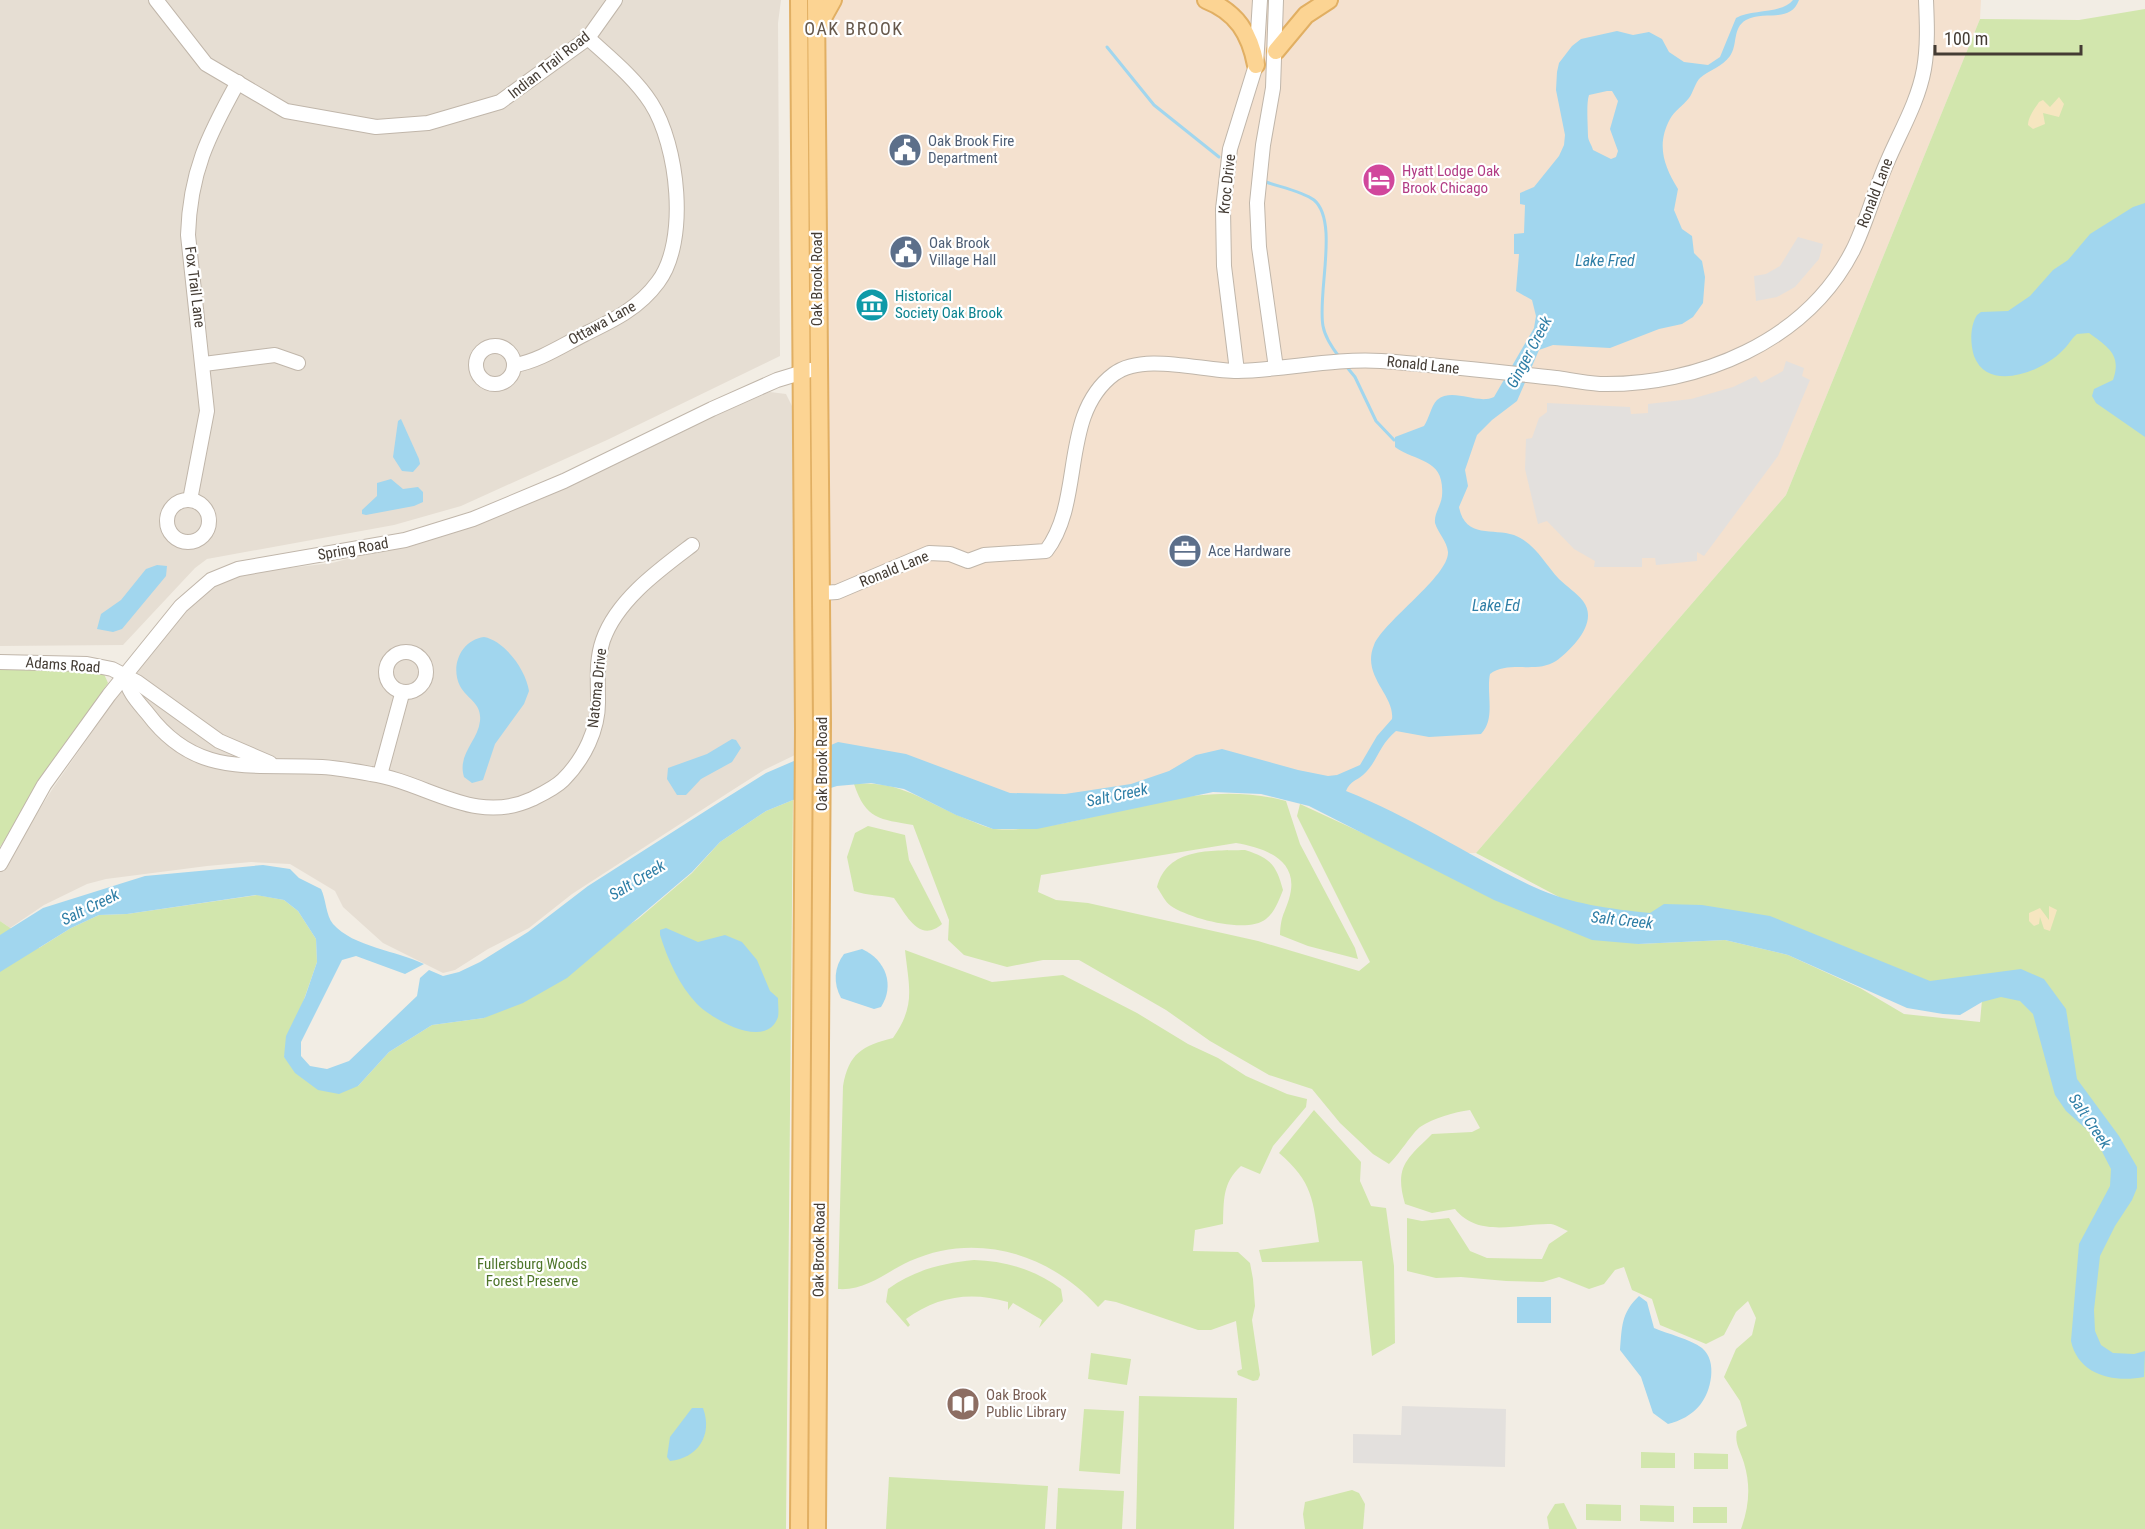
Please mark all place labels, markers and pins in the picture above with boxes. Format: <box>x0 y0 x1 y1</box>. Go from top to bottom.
public building icon: Oak Brook Fire Department <box>887 132 923 168</box>
place label: Oak Brook Fire Department <box>928 132 1014 167</box>
hotel icon: Hyatt Lodge Oak Brook Chicago <box>1361 162 1397 198</box>
place label: Hyatt Lodge Oak Brook Chicago <box>1402 162 1500 197</box>
public building icon: Oak Brook Village Hall <box>888 234 924 270</box>
place label: Oak Brook Village Hall <box>929 234 996 269</box>
museum icon: Historical Society Oak Brook <box>854 287 890 323</box>
place label: Historical Society Oak Brook <box>895 287 1003 322</box>
office icon: Ace Hardware <box>1167 533 1203 569</box>
place label: Ace Hardware <box>1208 542 1291 560</box>
library icon: Oak Brook Public Library <box>945 1386 981 1422</box>
place label: Oak Brook Public Library <box>986 1386 1067 1421</box>

